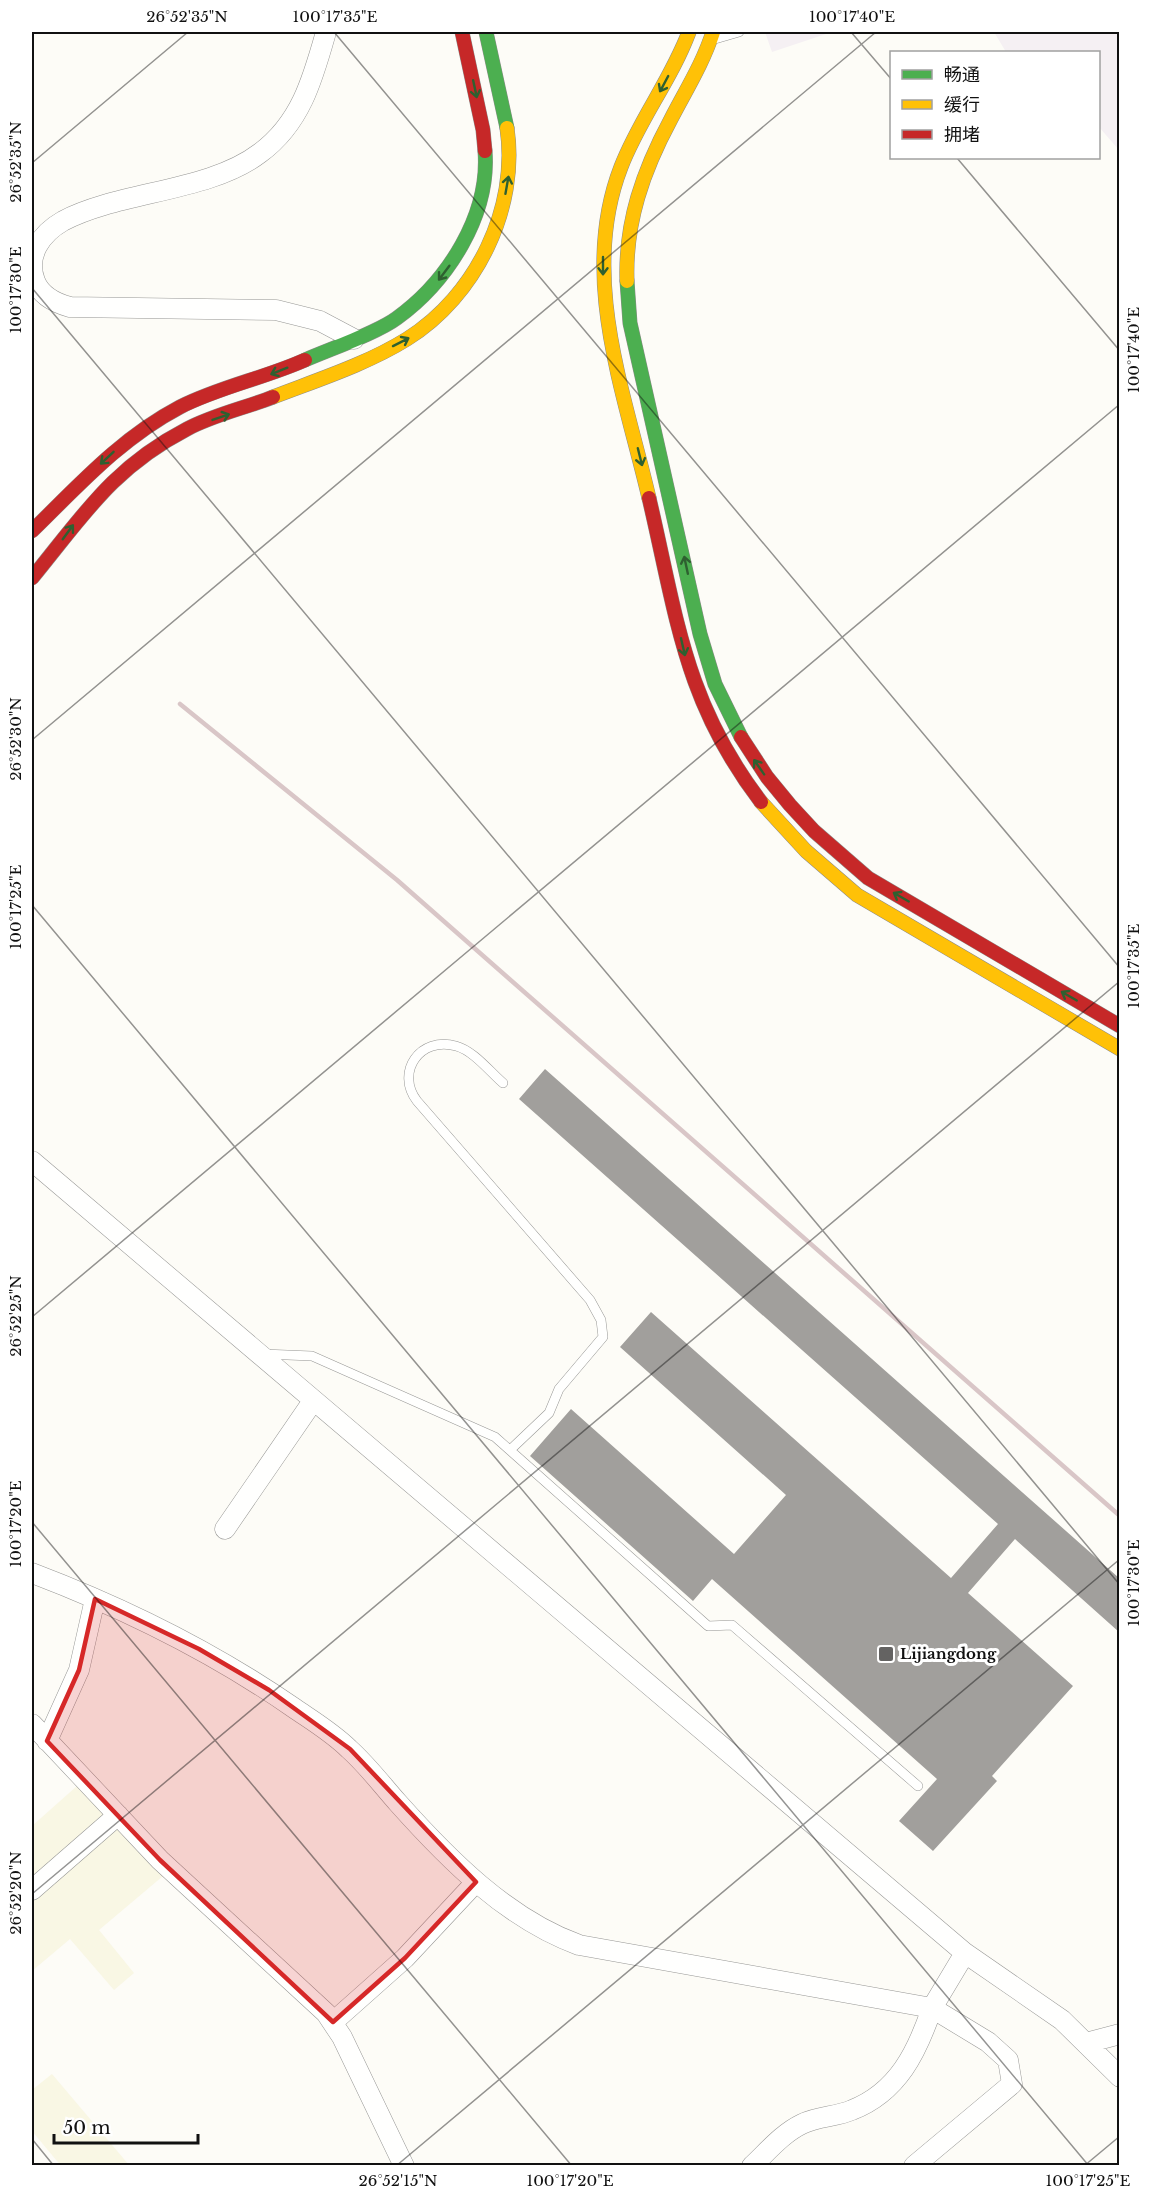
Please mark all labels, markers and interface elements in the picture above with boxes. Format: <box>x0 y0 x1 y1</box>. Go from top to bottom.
text: 26°52'35"N <box>146 7 228 26</box>
text: 100°17'35"E <box>293 7 378 26</box>
text: 100°17'40"E <box>809 7 895 26</box>
legend <box>890 51 1100 159</box>
text: 畅通 <box>944 64 980 86</box>
one-way arrow <box>658 75 670 92</box>
one-way arrow <box>469 79 481 98</box>
text: 缓行 <box>944 94 980 116</box>
text: 26°52'35"N <box>6 121 25 203</box>
text: 拥堵 <box>944 124 980 146</box>
one-way arrow <box>502 176 513 196</box>
text: 100°17'30"E <box>6 246 25 334</box>
one-way arrow <box>597 256 609 276</box>
one-way arrow <box>438 265 451 281</box>
text: 100°17'40"E <box>1124 307 1143 393</box>
one-way arrow <box>391 335 409 347</box>
one-way arrow <box>270 366 289 377</box>
one-way arrow <box>211 410 230 421</box>
one-way arrow <box>634 447 646 466</box>
one-way arrow <box>99 451 114 465</box>
one-way arrow <box>61 524 74 540</box>
one-way arrow <box>679 556 691 575</box>
one-way arrow <box>678 637 689 656</box>
text: 26°52'30"N <box>6 697 25 781</box>
one-way arrow <box>753 759 765 775</box>
text: 100°17'25"E <box>6 864 25 949</box>
one-way arrow <box>893 891 910 903</box>
text: 100°17'35"E <box>1124 923 1143 1008</box>
one-way arrow <box>1061 990 1078 1002</box>
text: 26°52'25"N <box>6 1275 25 1357</box>
text: 100°17'20"E <box>6 1480 25 1568</box>
text: 100°17'30"E <box>1124 1539 1143 1627</box>
place label: Lijiangdong <box>900 1644 997 1663</box>
marker: Lijiangdong <box>877 1645 895 1663</box>
text: 26°52'20"N <box>6 1851 25 1935</box>
scale bar <box>54 2107 198 2145</box>
text: 50 m <box>63 2117 111 2139</box>
text: 26°52'15"N <box>359 2171 438 2190</box>
text: 100°17'20"E <box>526 2171 614 2190</box>
text: 100°17'25"E <box>1046 2171 1131 2190</box>

